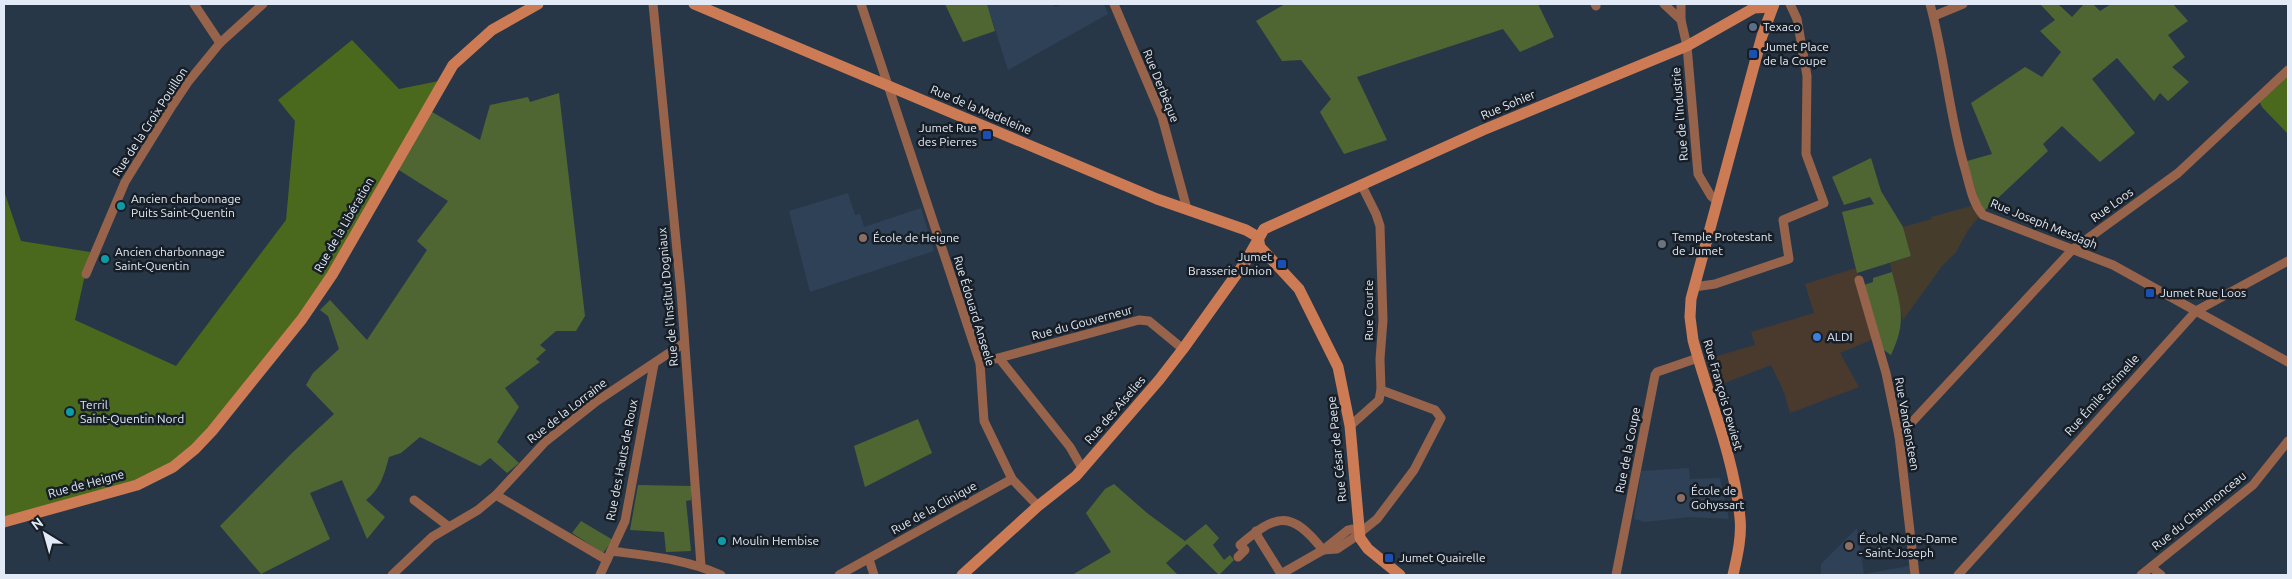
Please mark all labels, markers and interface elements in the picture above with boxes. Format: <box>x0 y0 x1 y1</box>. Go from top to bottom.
place label: Texaco <box>1763 20 1800 33</box>
marker: Texaco <box>1747 21 1759 33</box>
place label: Jumet Place de la Coupe <box>1763 40 1829 67</box>
street label: Rue Derbèque <box>1141 47 1182 124</box>
marker: Jumet Place de la Coupe <box>1747 48 1759 60</box>
street label: Rue de la Croix Pouillon <box>110 65 190 178</box>
street label: Rue de l'Industrie <box>1669 67 1690 161</box>
street label: Rue de la Madeleine <box>929 82 1034 137</box>
street label: Rue Sohier <box>1479 87 1537 122</box>
place label: Jumet Rue des Pierres <box>918 121 977 148</box>
marker: Jumet Rue des Pierres <box>981 129 993 141</box>
street label: Rue de la Libération <box>311 175 376 274</box>
street label: Rue Loos <box>2088 185 2135 224</box>
place label: Ancien charbonnage Puits Saint-Quentin <box>131 192 241 219</box>
street label: Rue Joseph Mesdagh <box>1989 196 2100 251</box>
marker: Ancien charbonnage Puits Saint-Quentin <box>115 200 127 212</box>
street label: Rue de l'Institut Dogniaux <box>655 227 680 367</box>
place label: Temple Protestant de Jumet <box>1672 230 1773 257</box>
place label: École de Heigne <box>873 231 959 244</box>
marker: École de Heigne <box>857 232 869 244</box>
marker: Temple Protestant de Jumet <box>1656 238 1668 250</box>
place label: Ancien charbonnage Saint-Quentin <box>115 245 225 272</box>
place label: Jumet Brasserie Union <box>1188 250 1272 277</box>
marker: Ancien charbonnage Saint-Quentin <box>99 253 111 265</box>
street label: Rue Édouard Anseele <box>952 254 997 368</box>
marker: Jumet Brasserie Union <box>1276 258 1288 270</box>
street label: Rue Courte <box>1362 280 1375 340</box>
place label: Jumet Rue Loos <box>2160 286 2246 299</box>
marker: Jumet Rue Loos <box>2144 287 2156 299</box>
street label: Rue du Gouverneur <box>1030 303 1134 342</box>
place label: ALDI <box>1827 330 1852 343</box>
marker: ALDI <box>1811 331 1823 343</box>
street label: Rue François Dewiest <box>1701 338 1746 452</box>
street label: Rue Émile Strimelle <box>2062 351 2141 438</box>
street label: Rue des Aiselies <box>1082 373 1148 446</box>
street label: Rue de la Lorraine <box>524 376 609 446</box>
street label: Rue Vandensteen <box>1893 376 1922 472</box>
street label: Rue César de Paepe <box>1324 396 1349 503</box>
place label: Terril Saint-Quentin Nord <box>80 398 184 425</box>
street label: Rue des Hauts de Roux <box>603 398 640 522</box>
marker: Terril Saint-Quentin Nord <box>64 406 76 418</box>
street label: Rue de la Coupe <box>1613 406 1642 494</box>
street label: Rue de Heigne <box>46 467 125 500</box>
street label: Rue du Chaumonceau <box>2149 469 2248 552</box>
street label: Rue de la Clinique <box>889 479 979 536</box>
place label: École de Gohyssart <box>1691 484 1745 511</box>
marker: École de Gohyssart <box>1675 492 1687 504</box>
north arrow <box>20 509 70 559</box>
text: N <box>28 514 46 533</box>
place label: École Notre-Dame - Saint-Joseph <box>1859 532 1957 559</box>
place label: Moulin Hembise <box>732 534 819 547</box>
marker: Moulin Hembise <box>716 535 728 547</box>
marker: École Notre-Dame - Saint-Joseph <box>1843 540 1855 552</box>
place label: Jumet Quairelle <box>1399 551 1486 564</box>
marker: Jumet Quairelle <box>1383 552 1395 564</box>

